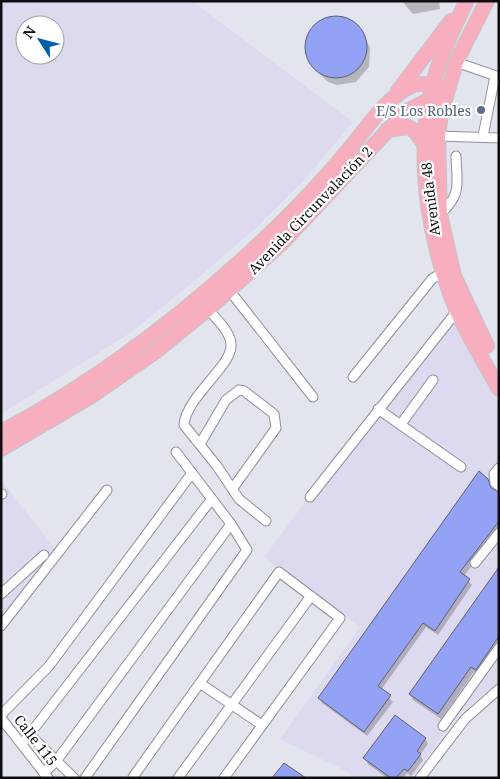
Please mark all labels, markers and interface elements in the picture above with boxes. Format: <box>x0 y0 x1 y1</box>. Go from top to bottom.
north arrow <box>15 15 65 65</box>
text: N <box>18 22 40 42</box>
place label: E/S Los Robles <box>376 101 471 120</box>
marker: E/S Los Robles <box>475 104 487 116</box>
street label: Avenida Circunvalación 2 <box>244 142 376 278</box>
street label: Avenida 48 <box>416 161 444 237</box>
street label: Calle 115 <box>10 711 62 769</box>

